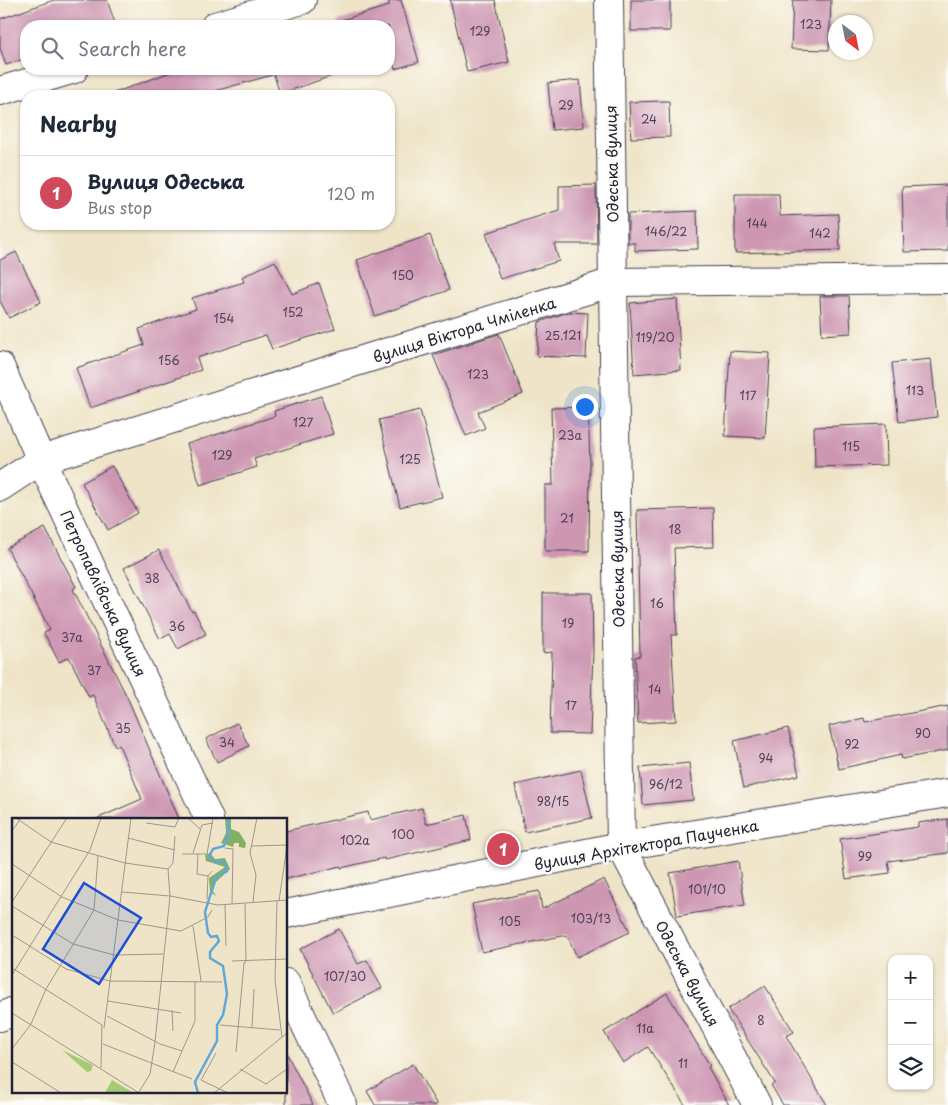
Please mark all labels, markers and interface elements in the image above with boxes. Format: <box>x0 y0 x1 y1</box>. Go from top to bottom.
house number: 123 <box>800 15 822 33</box>
north arrow <box>828 15 873 60</box>
search box <box>20 20 395 75</box>
house number: 129 <box>470 22 490 40</box>
icon: search <box>38 34 66 62</box>
text: Search here <box>78 34 187 62</box>
house number: 29 <box>558 96 574 114</box>
street label: Одеська вулиця <box>598 105 624 223</box>
text: Nearby <box>40 107 117 139</box>
house number: 24 <box>641 110 657 128</box>
text: Вулиця Одеська <box>87 167 245 195</box>
text: 1 <box>52 181 60 205</box>
text: 120 m <box>328 181 375 205</box>
text: Bus stop <box>87 195 152 219</box>
house number: 144 <box>746 214 768 232</box>
house number: 146/22 <box>645 222 688 240</box>
house number: 142 <box>809 224 831 242</box>
house number: 150 <box>392 266 414 284</box>
street label: вулиця Віктора Чміленка <box>370 290 559 368</box>
house number: 152 <box>282 303 304 321</box>
house number: 154 <box>213 309 235 327</box>
house number: 25.121 <box>545 326 581 344</box>
house number: 119/20 <box>635 328 675 346</box>
house number: 156 <box>158 351 180 369</box>
house number: 123 <box>467 365 489 383</box>
house number: 113 <box>906 381 924 399</box>
house number: 117 <box>740 386 757 404</box>
your location <box>572 394 598 420</box>
house number: 127 <box>293 413 313 431</box>
house number: 23а <box>558 426 582 444</box>
house number: 115 <box>842 437 860 455</box>
house number: 129 <box>212 446 232 464</box>
house number: 125 <box>399 450 421 468</box>
street label: Петропавлівська вулиця <box>55 506 153 680</box>
house number: 21 <box>560 509 574 527</box>
street label: Одеська вулиця <box>604 510 630 628</box>
house number: 18 <box>669 520 681 538</box>
house number: 38 <box>144 569 160 587</box>
house number: 16 <box>650 594 664 612</box>
house number: 19 <box>562 614 574 632</box>
house number: 36 <box>169 617 185 635</box>
house number: 37а <box>61 628 83 646</box>
house number: 37 <box>87 661 102 679</box>
house number: 14 <box>648 680 662 698</box>
house number: 17 <box>565 696 577 714</box>
house number: 35 <box>115 719 131 737</box>
house number: 90 <box>915 724 931 742</box>
house number: 34 <box>219 733 235 751</box>
house number: 92 <box>844 735 860 753</box>
house number: 94 <box>759 749 774 767</box>
house number: 96/12 <box>649 775 683 793</box>
house number: 98/15 <box>537 792 569 810</box>
street label: вулиця Архітектора Паученка <box>532 813 761 875</box>
inset map <box>12 818 288 1092</box>
house number: 100 <box>392 825 415 843</box>
pin: 1 <box>487 830 519 868</box>
house number: 102а <box>340 831 370 849</box>
house number: 99 <box>858 847 872 865</box>
house number: 101/10 <box>688 880 726 898</box>
house number: 103/13 <box>571 909 611 927</box>
house number: 105 <box>499 912 521 930</box>
street label: Одеська вулиця <box>650 916 726 1030</box>
map controls <box>888 955 933 1090</box>
button: + <box>888 955 933 1000</box>
house number: 107/30 <box>324 967 366 985</box>
button: − <box>888 1000 933 1045</box>
house number: 8 <box>757 1011 765 1029</box>
house number: 11а <box>636 1019 654 1037</box>
button: layers <box>888 1045 933 1090</box>
house number: 11 <box>678 1054 688 1072</box>

